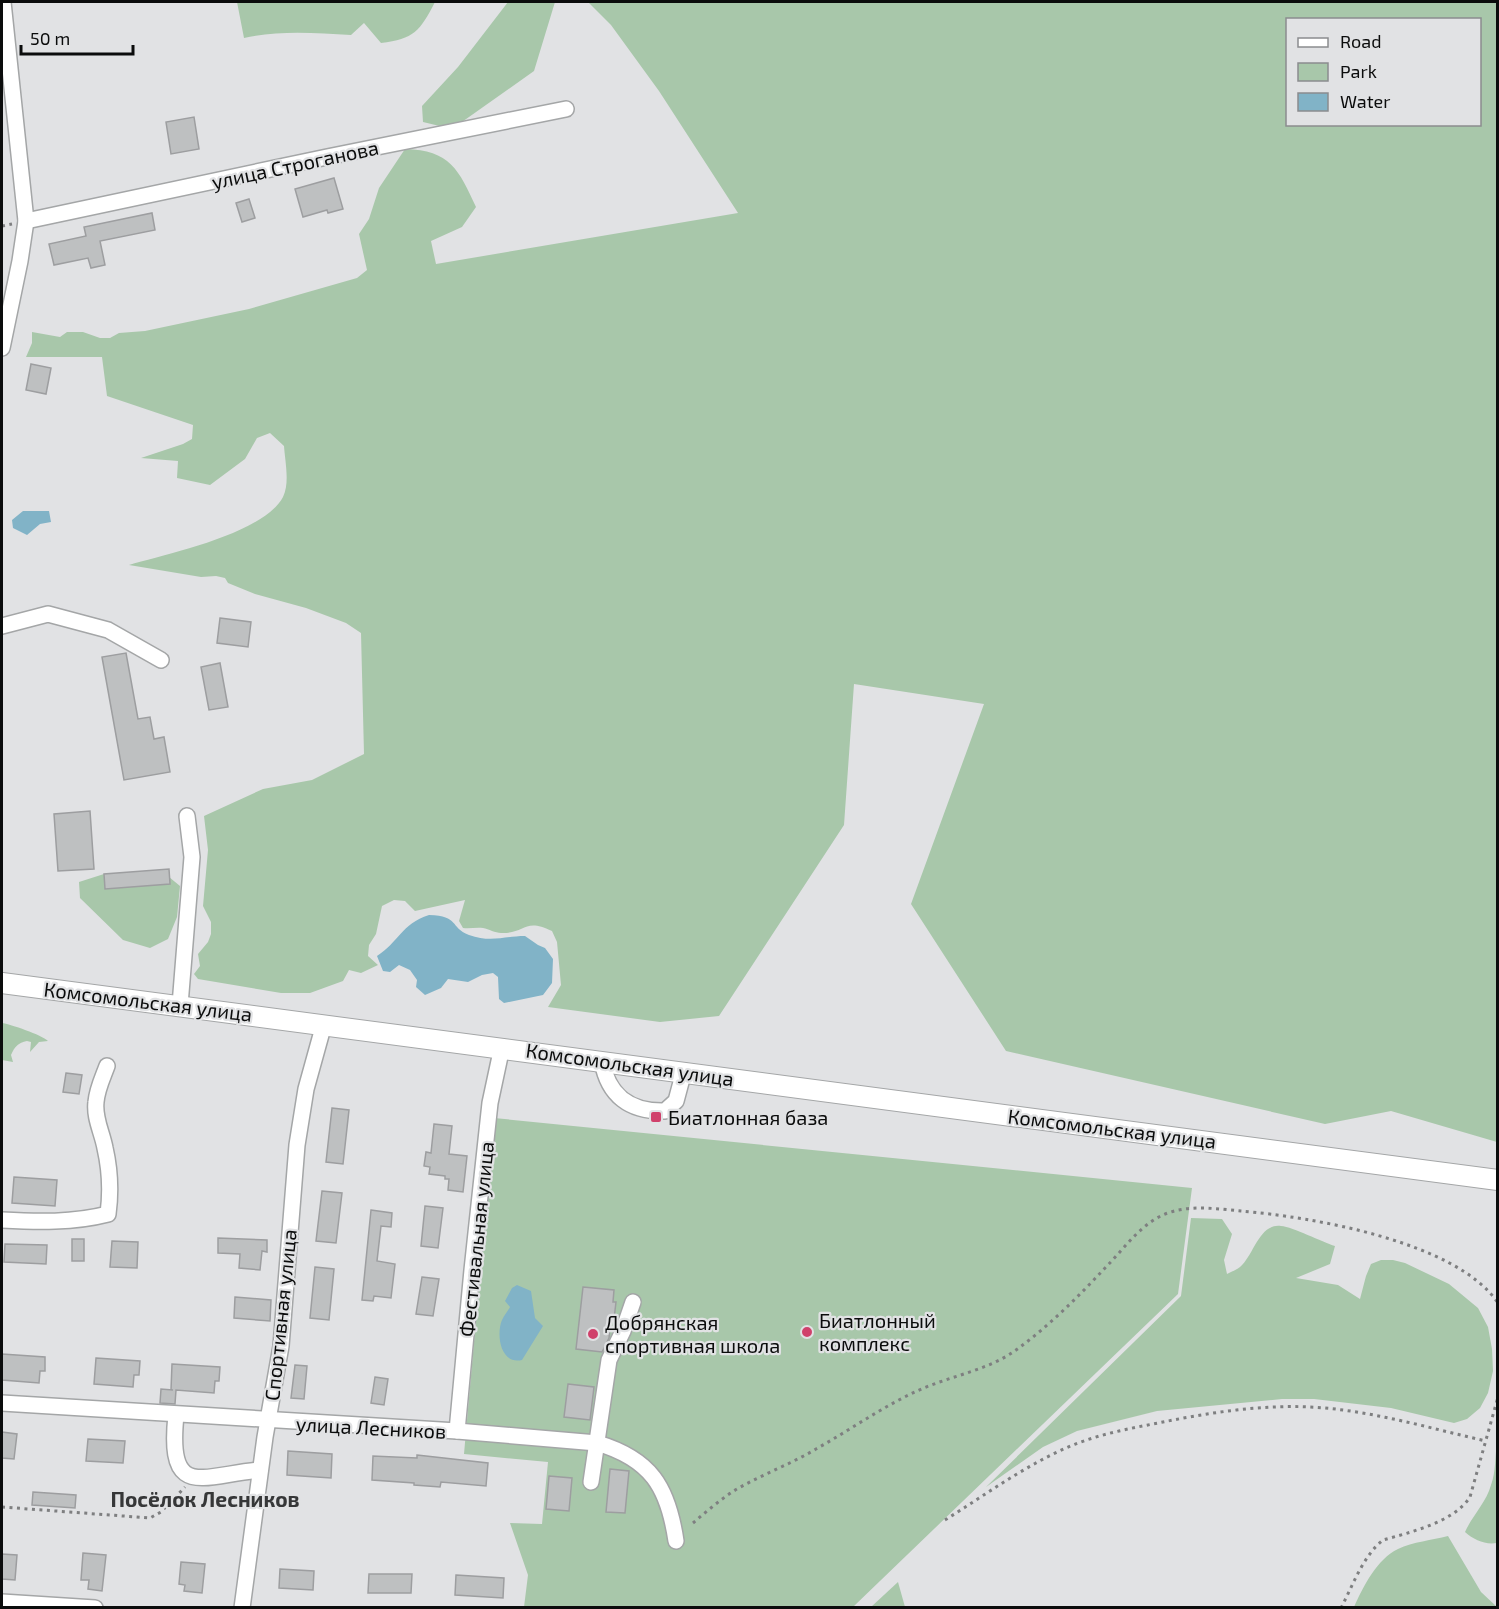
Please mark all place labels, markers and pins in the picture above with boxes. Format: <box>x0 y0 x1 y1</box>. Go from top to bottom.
place label: Биатлонная база <box>668 1105 828 1129</box>
marker: Биатлонная база <box>649 1110 663 1124</box>
place label: Биатлонный комплекс <box>819 1308 936 1355</box>
place label: Добрянская спортивная школа <box>605 1310 780 1357</box>
marker: Биатлонный комплекс <box>800 1325 814 1339</box>
marker: Добрянская спортивная школа <box>586 1327 600 1341</box>

